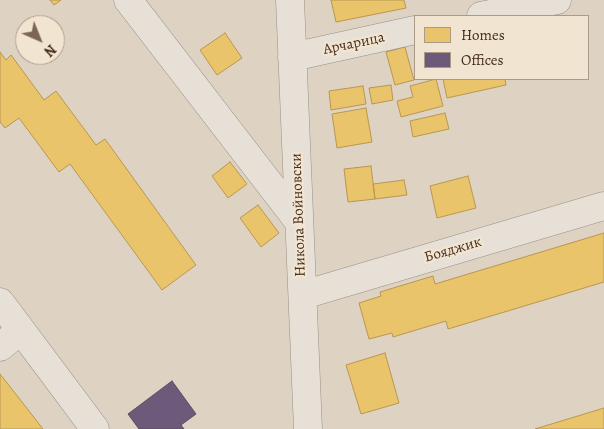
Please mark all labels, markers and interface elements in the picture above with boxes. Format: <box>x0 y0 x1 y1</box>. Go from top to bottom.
north arrow <box>15 15 65 65</box>
legend <box>414 15 589 80</box>
text: Homes <box>461 25 505 45</box>
street label: Арчарица <box>322 29 386 59</box>
text: N <box>40 40 60 61</box>
text: Offices <box>461 50 504 70</box>
street label: Никола Войновски <box>288 153 310 277</box>
street label: Бояджик <box>422 233 484 267</box>

